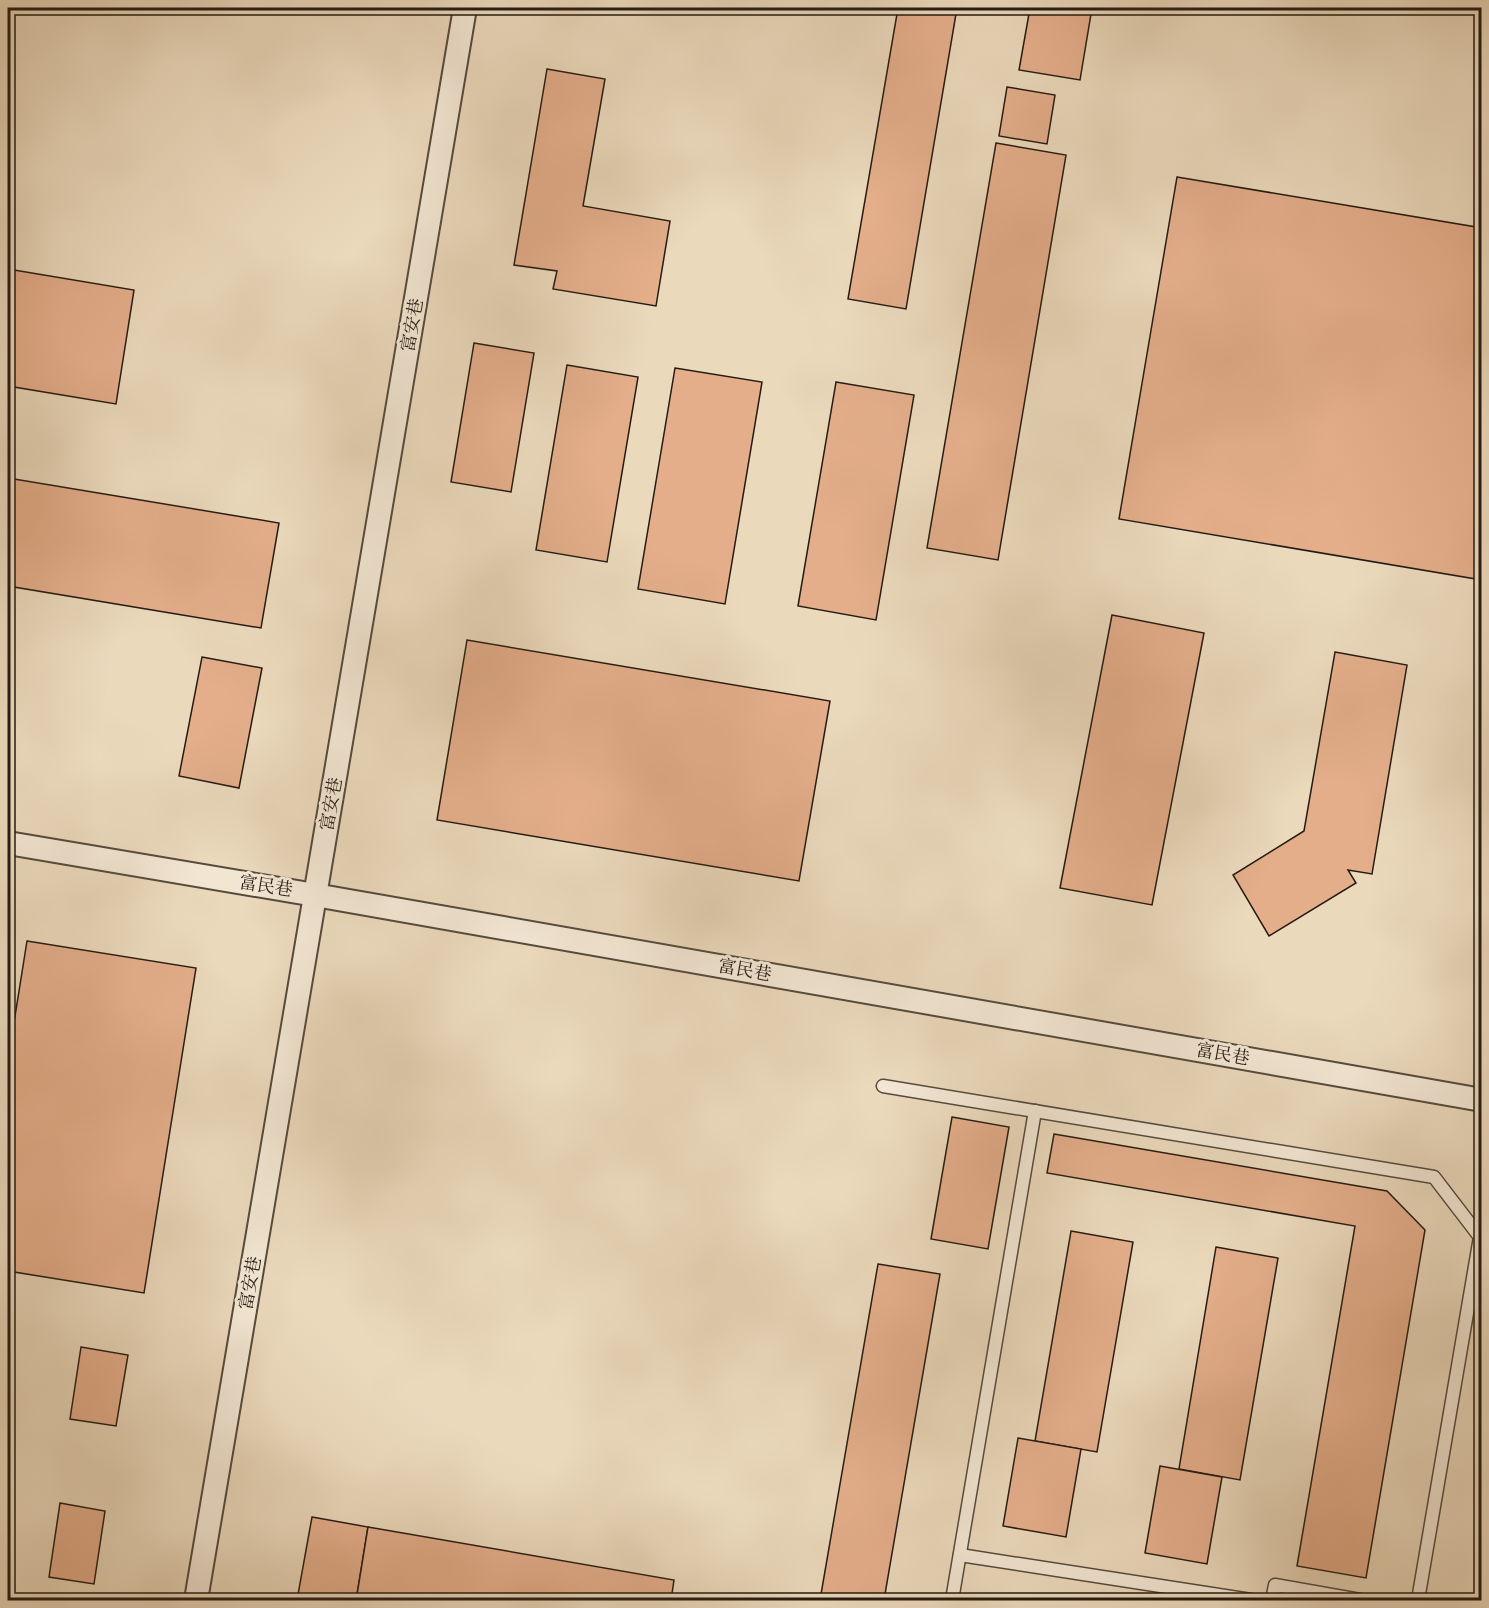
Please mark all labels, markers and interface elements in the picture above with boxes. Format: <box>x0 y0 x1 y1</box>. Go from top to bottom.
street label: 富安巷 <box>396 297 428 353</box>
street label: 富安巷 <box>315 776 347 832</box>
street label: 富民巷 <box>238 871 294 901</box>
street label: 富民巷 <box>717 954 773 986</box>
street label: 富民巷 <box>1195 1038 1251 1070</box>
street label: 富安巷 <box>234 1255 266 1311</box>

